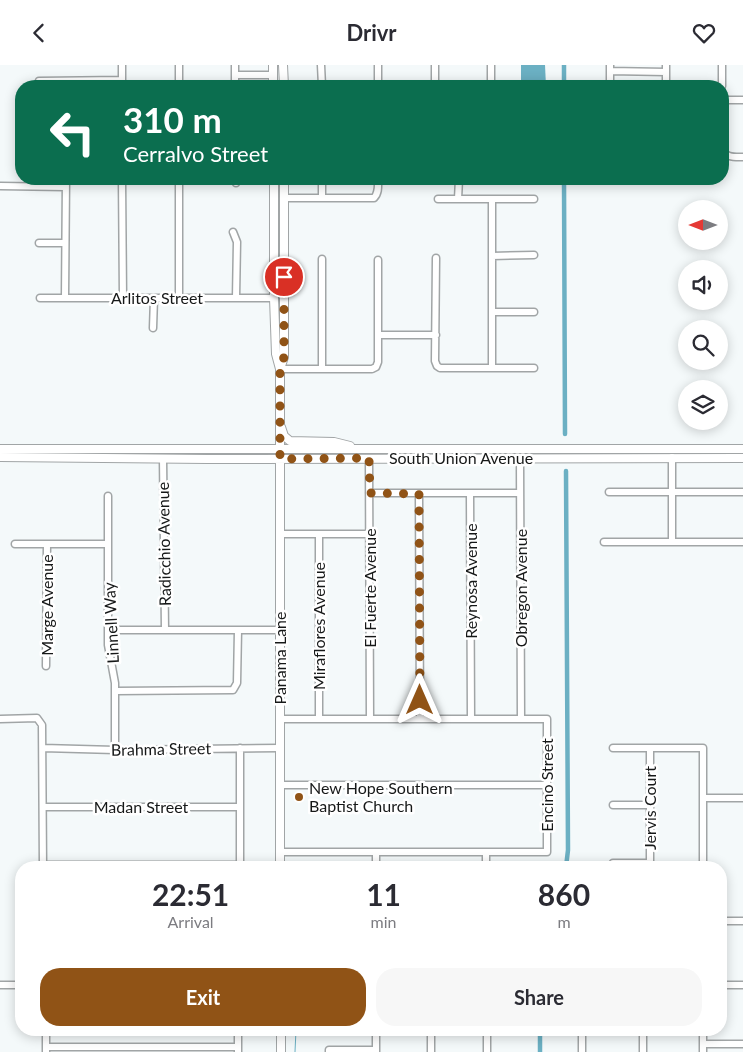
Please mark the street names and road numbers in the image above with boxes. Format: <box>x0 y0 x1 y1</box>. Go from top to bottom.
street label: Arlitos Street <box>111 288 203 307</box>
street label: South Union Avenue <box>389 448 533 467</box>
street label: Radicchio Avenue <box>153 482 174 606</box>
street label: Reynosa Avenue <box>461 523 480 639</box>
street label: El Fuerte Avenue <box>360 528 379 648</box>
street label: Obregon Avenue <box>511 529 530 647</box>
street label: Marge Avenue <box>37 554 56 656</box>
street label: Miraflores Avenue <box>309 562 328 690</box>
street label: Linnell Way <box>99 581 122 664</box>
street label: Panama Lane <box>270 612 289 704</box>
street label: Brahma Street <box>111 738 211 759</box>
street label: Encino Street <box>537 738 556 832</box>
street label: Jervis Court <box>640 766 659 850</box>
street label: Madan Street <box>94 797 189 816</box>

